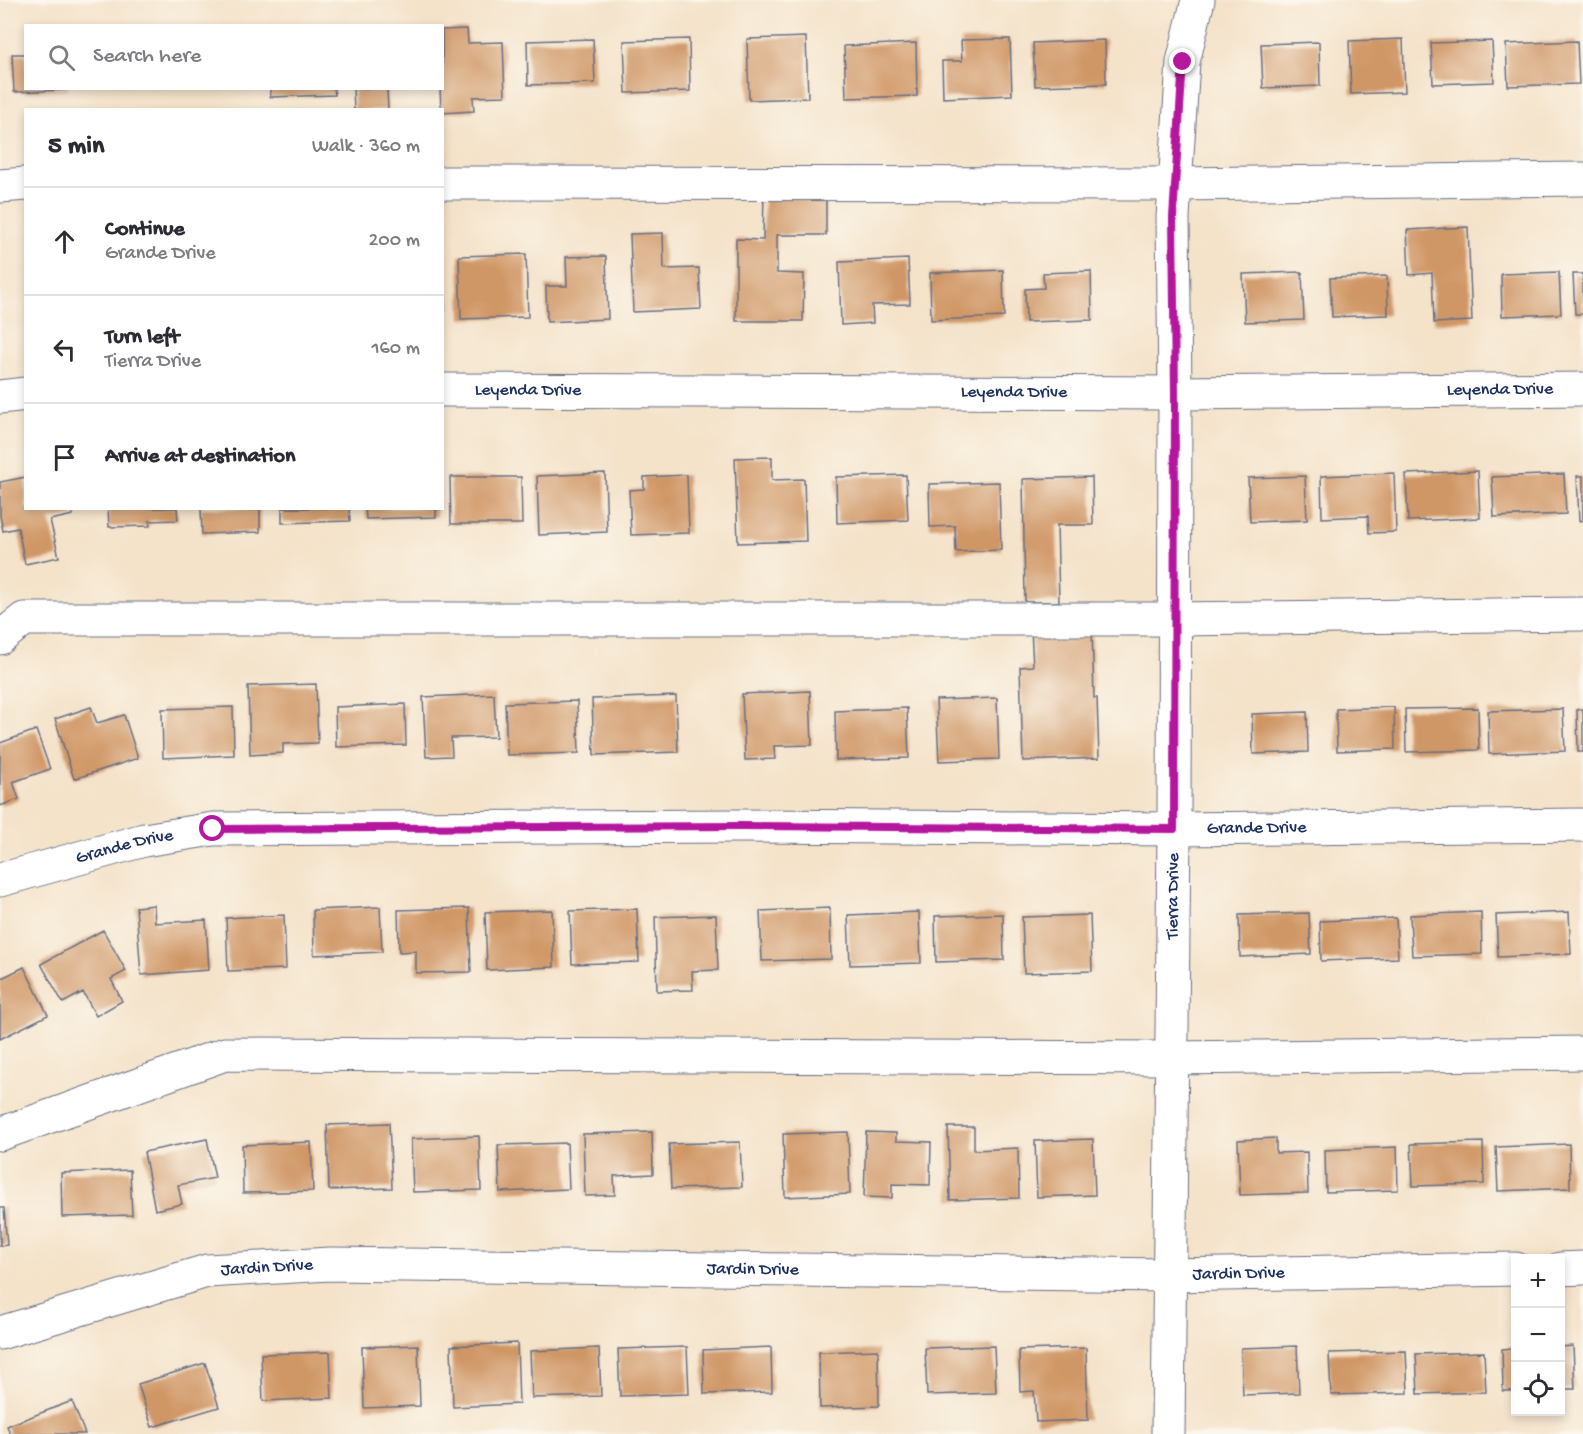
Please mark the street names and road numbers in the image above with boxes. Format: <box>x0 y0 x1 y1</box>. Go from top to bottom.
street label: Leyenda Drive <box>1447 379 1554 401</box>
street label: Leyenda Drive <box>475 380 582 401</box>
street label: Leyenda Drive <box>961 382 1068 403</box>
street label: Grande Drive <box>1207 817 1307 839</box>
street label: Grande Drive <box>73 825 175 869</box>
street label: Tierra Drive <box>1162 852 1184 940</box>
street label: Jardin Drive <box>220 1254 314 1281</box>
street label: Jardin Drive <box>706 1258 800 1281</box>
street label: Jardin Drive <box>1192 1262 1286 1285</box>

